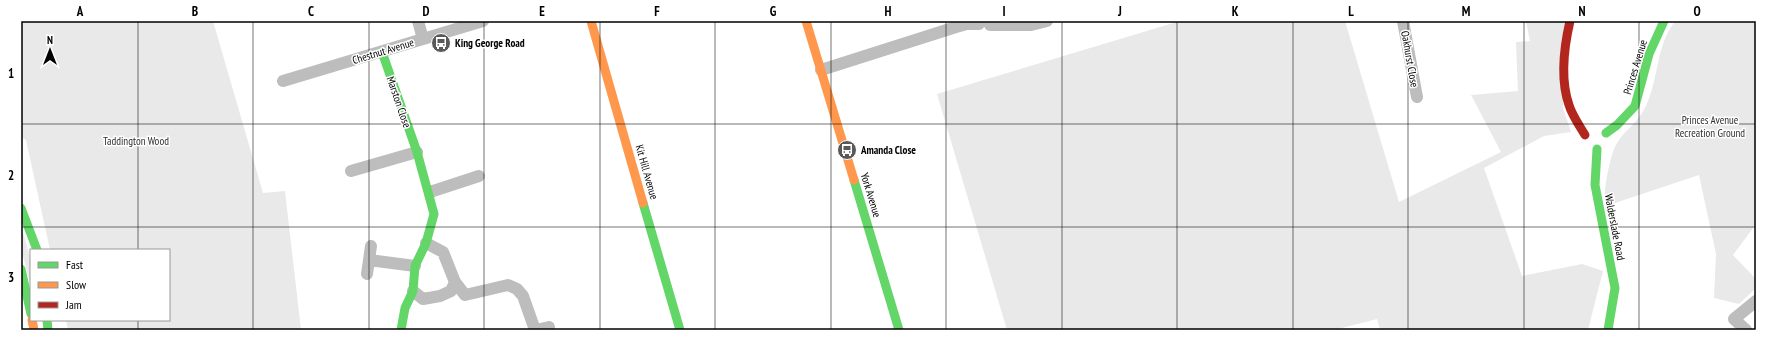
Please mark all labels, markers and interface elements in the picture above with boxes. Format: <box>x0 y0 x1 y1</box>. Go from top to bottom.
text: A <box>76 3 84 20</box>
text: B <box>192 3 198 20</box>
text: C <box>308 3 314 20</box>
text: D <box>423 3 430 20</box>
text: E <box>539 3 545 20</box>
text: F <box>654 3 660 20</box>
text: G <box>770 3 777 20</box>
text: H <box>885 3 892 20</box>
text: I <box>1002 3 1006 20</box>
text: J <box>1117 3 1122 20</box>
text: K <box>1232 3 1239 20</box>
text: L <box>1348 3 1354 20</box>
text: M <box>1462 3 1471 20</box>
text: N <box>1578 3 1586 20</box>
text: O <box>1693 3 1701 20</box>
north arrow <box>30 30 70 70</box>
street label: Oakhurst Close <box>1398 30 1422 89</box>
bus stop icon: King George Road <box>430 32 452 54</box>
text: N <box>47 33 53 47</box>
street label: Chestnut Avenue <box>351 35 416 67</box>
place label: King George Road <box>455 36 525 50</box>
street label: Princes Avenue <box>1620 37 1650 96</box>
text: 1 <box>8 65 14 82</box>
street label: Marston Close <box>384 74 414 130</box>
park label: Princes Avenue Recreation Ground <box>1675 113 1745 140</box>
park label: Taddington Wood <box>103 134 169 148</box>
bus stop icon: Amanda Close <box>836 139 858 161</box>
street label: Kit Hill Avenue <box>632 143 662 201</box>
place label: Amanda Close <box>860 143 916 157</box>
text: 2 <box>8 167 14 184</box>
street label: York Avenue <box>858 171 885 219</box>
street label: Walderslade Road <box>1602 193 1628 262</box>
legend <box>30 249 170 321</box>
text: Fast <box>66 257 84 272</box>
text: 3 <box>8 269 14 286</box>
text: Slow <box>66 277 87 292</box>
text: Jam <box>65 297 82 312</box>

